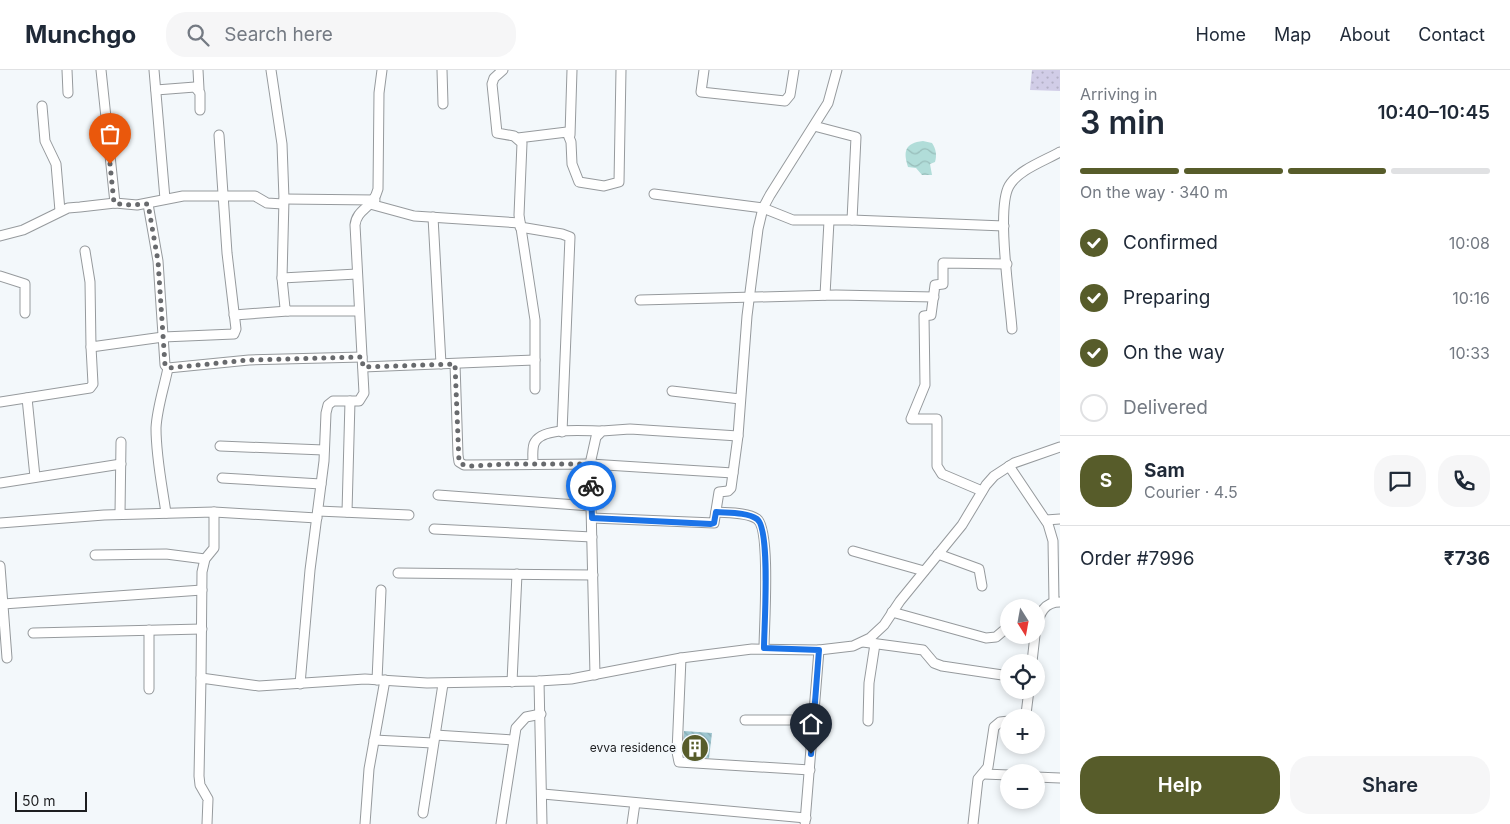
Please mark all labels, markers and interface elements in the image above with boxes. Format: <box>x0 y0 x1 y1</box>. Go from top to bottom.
search box <box>166 12 516 57</box>
text: Munchgo <box>25 20 136 49</box>
icon: search <box>184 21 212 49</box>
text: Search here <box>224 23 333 46</box>
text: Home <box>1196 24 1246 45</box>
text: Map <box>1274 24 1311 45</box>
text: About <box>1339 24 1390 45</box>
text: Contact <box>1418 24 1485 45</box>
text: Arriving in <box>1080 84 1157 104</box>
text: 10:40–10:45 <box>1377 101 1490 124</box>
text: 3 min <box>1080 103 1165 142</box>
pin <box>89 113 131 164</box>
icon: bag <box>96 120 124 148</box>
text: On the way · 340 m <box>1080 182 1228 202</box>
icon: check <box>1080 229 1108 257</box>
text: Confirmed <box>1123 231 1218 254</box>
text: 10:08 <box>1449 233 1490 253</box>
icon: check <box>1080 284 1108 312</box>
text: Preparing <box>1123 286 1210 309</box>
text: 10:16 <box>1452 288 1490 308</box>
icon: check <box>1080 339 1108 367</box>
text: On the way <box>1123 341 1225 364</box>
text: 10:33 <box>1449 343 1490 363</box>
text: Delivered <box>1123 396 1208 419</box>
button: chat <box>1374 455 1426 507</box>
button: phone <box>1438 455 1490 507</box>
text: Sam <box>1144 459 1185 482</box>
courier <box>566 461 616 511</box>
text: S <box>1100 469 1112 492</box>
icon: bike <box>577 472 605 500</box>
text: Courier · 4.5 <box>1144 482 1238 502</box>
text: Order #7996 <box>1080 547 1195 570</box>
text: ₹736 <box>1444 547 1490 570</box>
north arrow <box>1000 599 1045 644</box>
map controls <box>1000 599 1045 809</box>
button: locate <box>1000 654 1045 699</box>
pin <box>790 703 832 754</box>
button: + <box>1000 709 1045 754</box>
icon: home <box>797 710 825 738</box>
building icon: evva residence <box>680 733 710 763</box>
place label: evva residence <box>590 740 676 755</box>
button: Help <box>1080 756 1280 814</box>
button: Share <box>1290 756 1490 814</box>
button: − <box>1000 764 1045 809</box>
scale bar <box>15 789 88 812</box>
text: 50 m <box>22 792 56 809</box>

